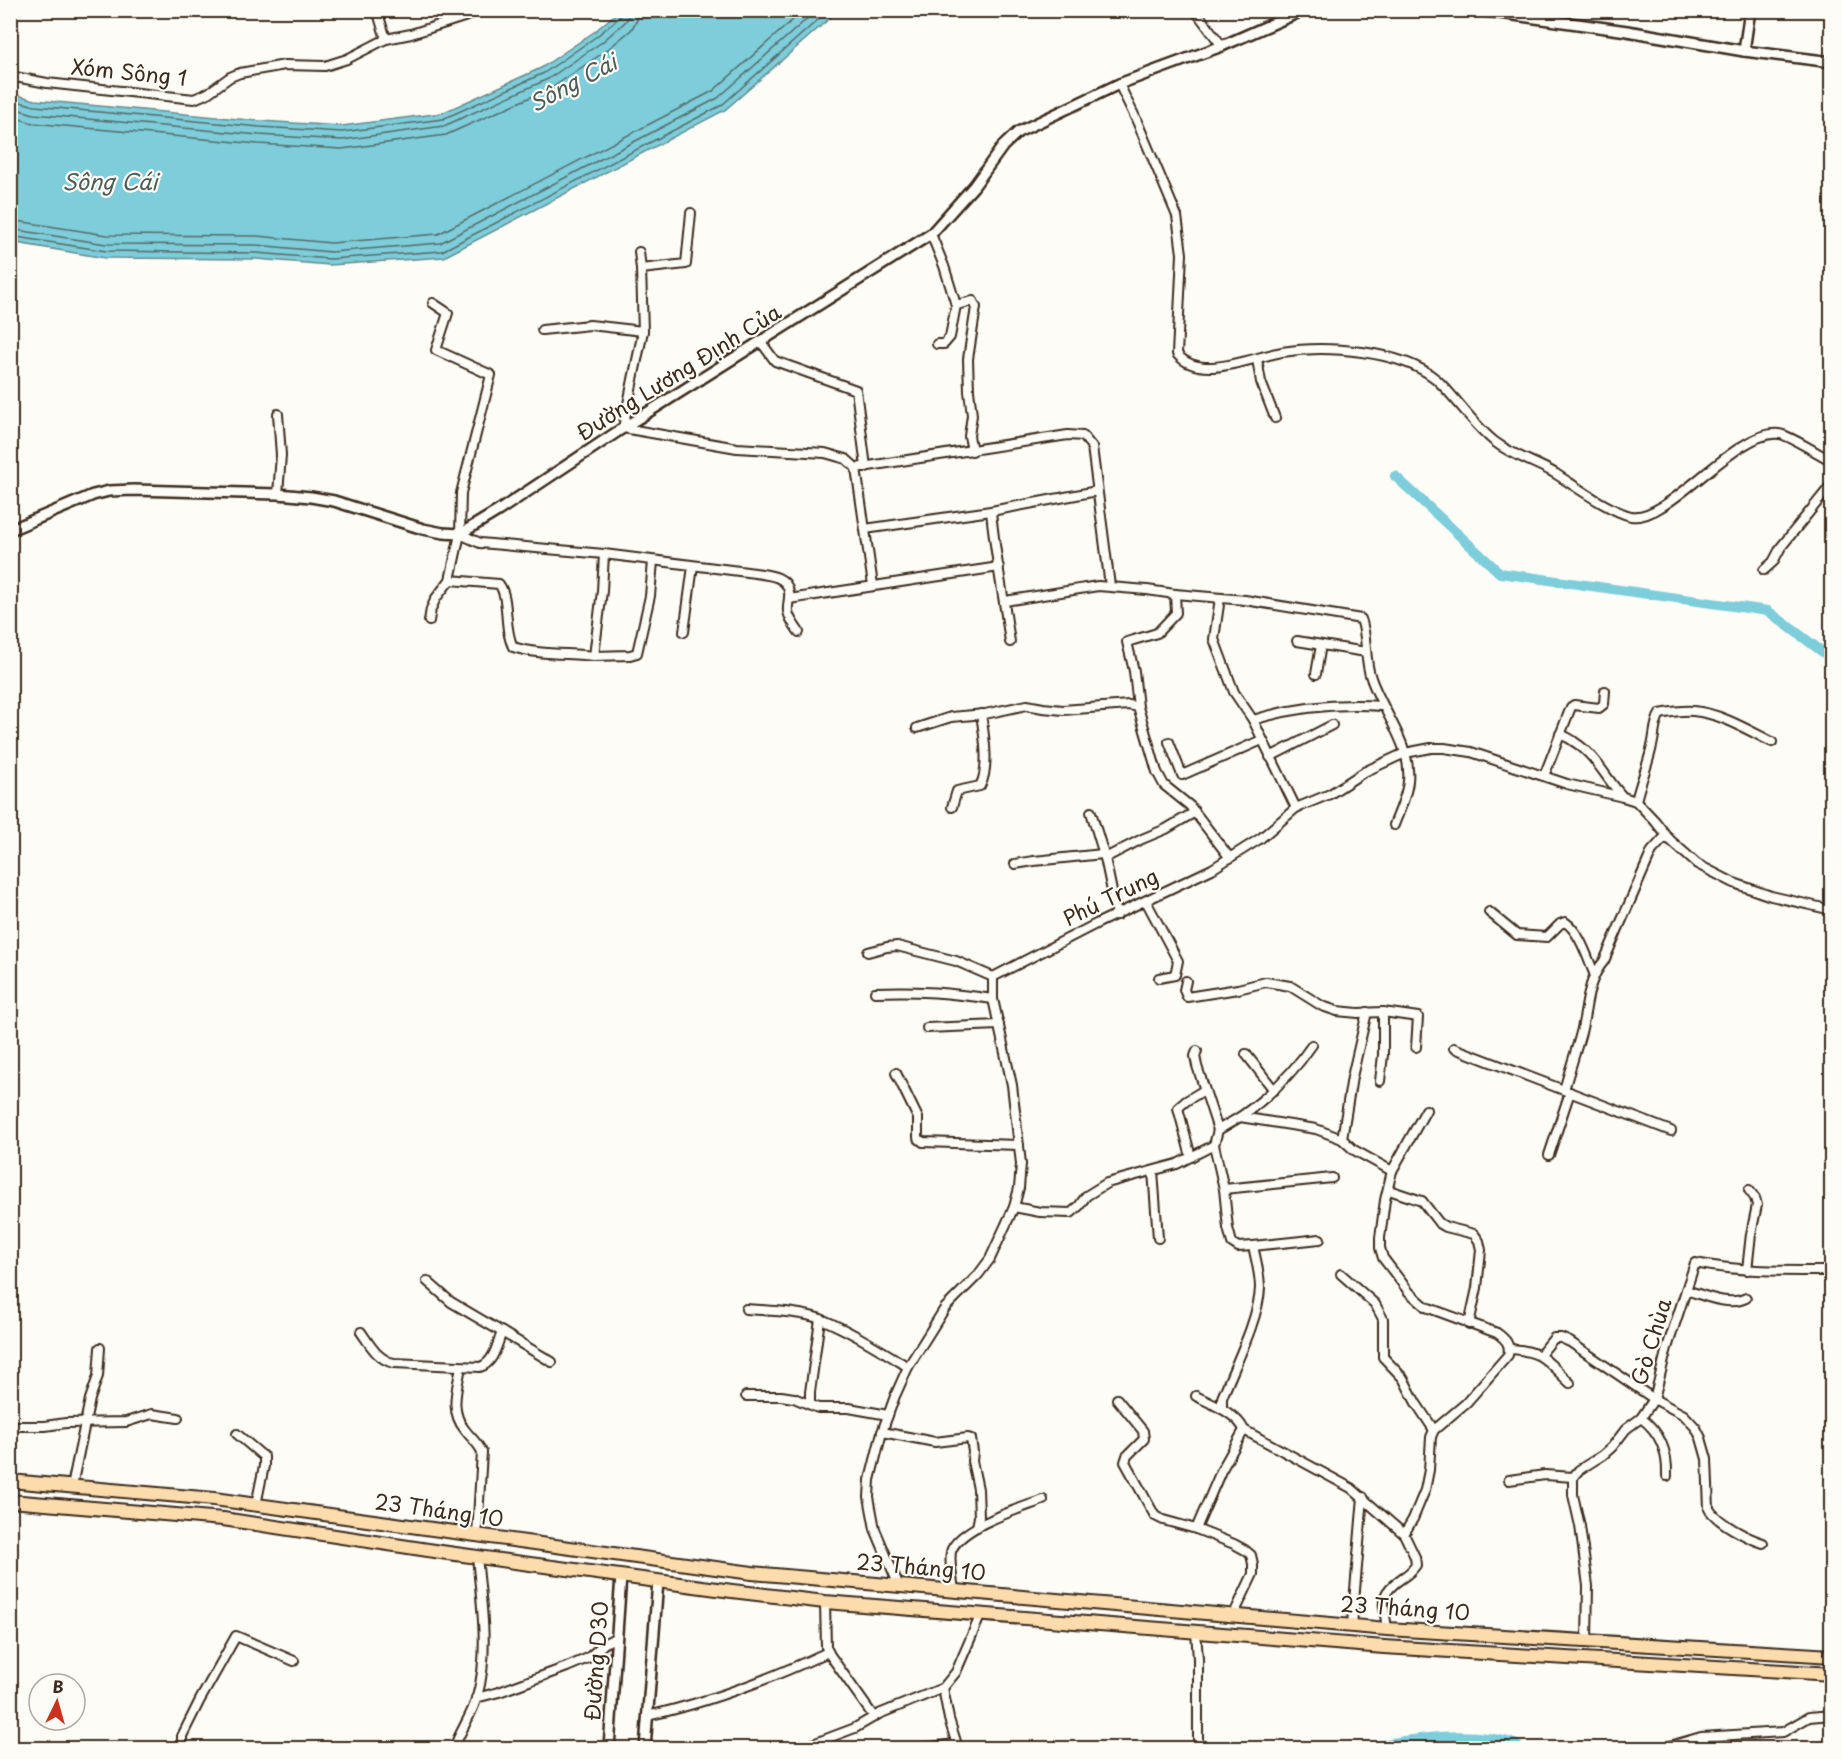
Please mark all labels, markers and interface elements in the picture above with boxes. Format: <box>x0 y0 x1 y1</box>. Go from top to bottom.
water label: Sông Cái <box>522 43 625 119</box>
street label: Xóm Sông 1 <box>70 49 189 93</box>
water label: Sông Cái <box>62 164 161 197</box>
street label: Đường Lương Định Của <box>569 295 786 447</box>
street label: Phú Trung <box>1057 859 1163 933</box>
street label: Gò Chùa <box>1622 1294 1678 1389</box>
street label: 23 Tháng 10 <box>373 1484 506 1534</box>
street label: 23 Tháng 10 <box>855 1544 987 1588</box>
street label: 23 Tháng 10 <box>1339 1587 1471 1627</box>
street label: Đường D30 <box>575 1600 615 1722</box>
north arrow <box>27 1672 87 1732</box>
text: B <box>52 1674 65 1698</box>

